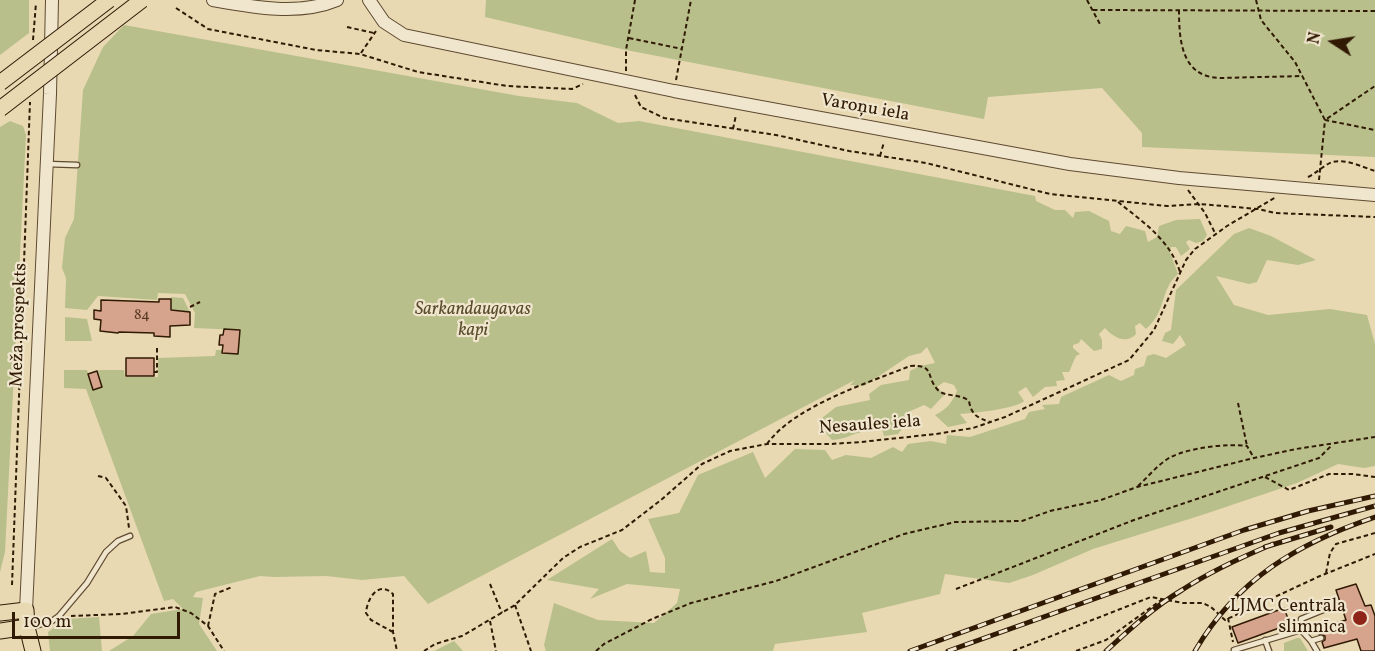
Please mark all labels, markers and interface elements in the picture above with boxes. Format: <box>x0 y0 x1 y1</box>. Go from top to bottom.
north arrow <box>1303 12 1363 72</box>
text: N <box>1303 30 1327 46</box>
street label: Varoņu iela <box>819 91 911 127</box>
street label: Meža prospekts <box>7 262 33 388</box>
park label: Sarkandaugavas kapi <box>415 300 531 342</box>
house number: 84 <box>134 307 150 325</box>
street label: Nesaules iela <box>818 412 922 440</box>
place label: LJMC Centrāla slimnīca <box>1230 597 1346 640</box>
scale bar <box>15 600 183 638</box>
marker: LJMC Centrāla slimnīca <box>1351 609 1369 627</box>
text: 100 m <box>23 610 72 635</box>

